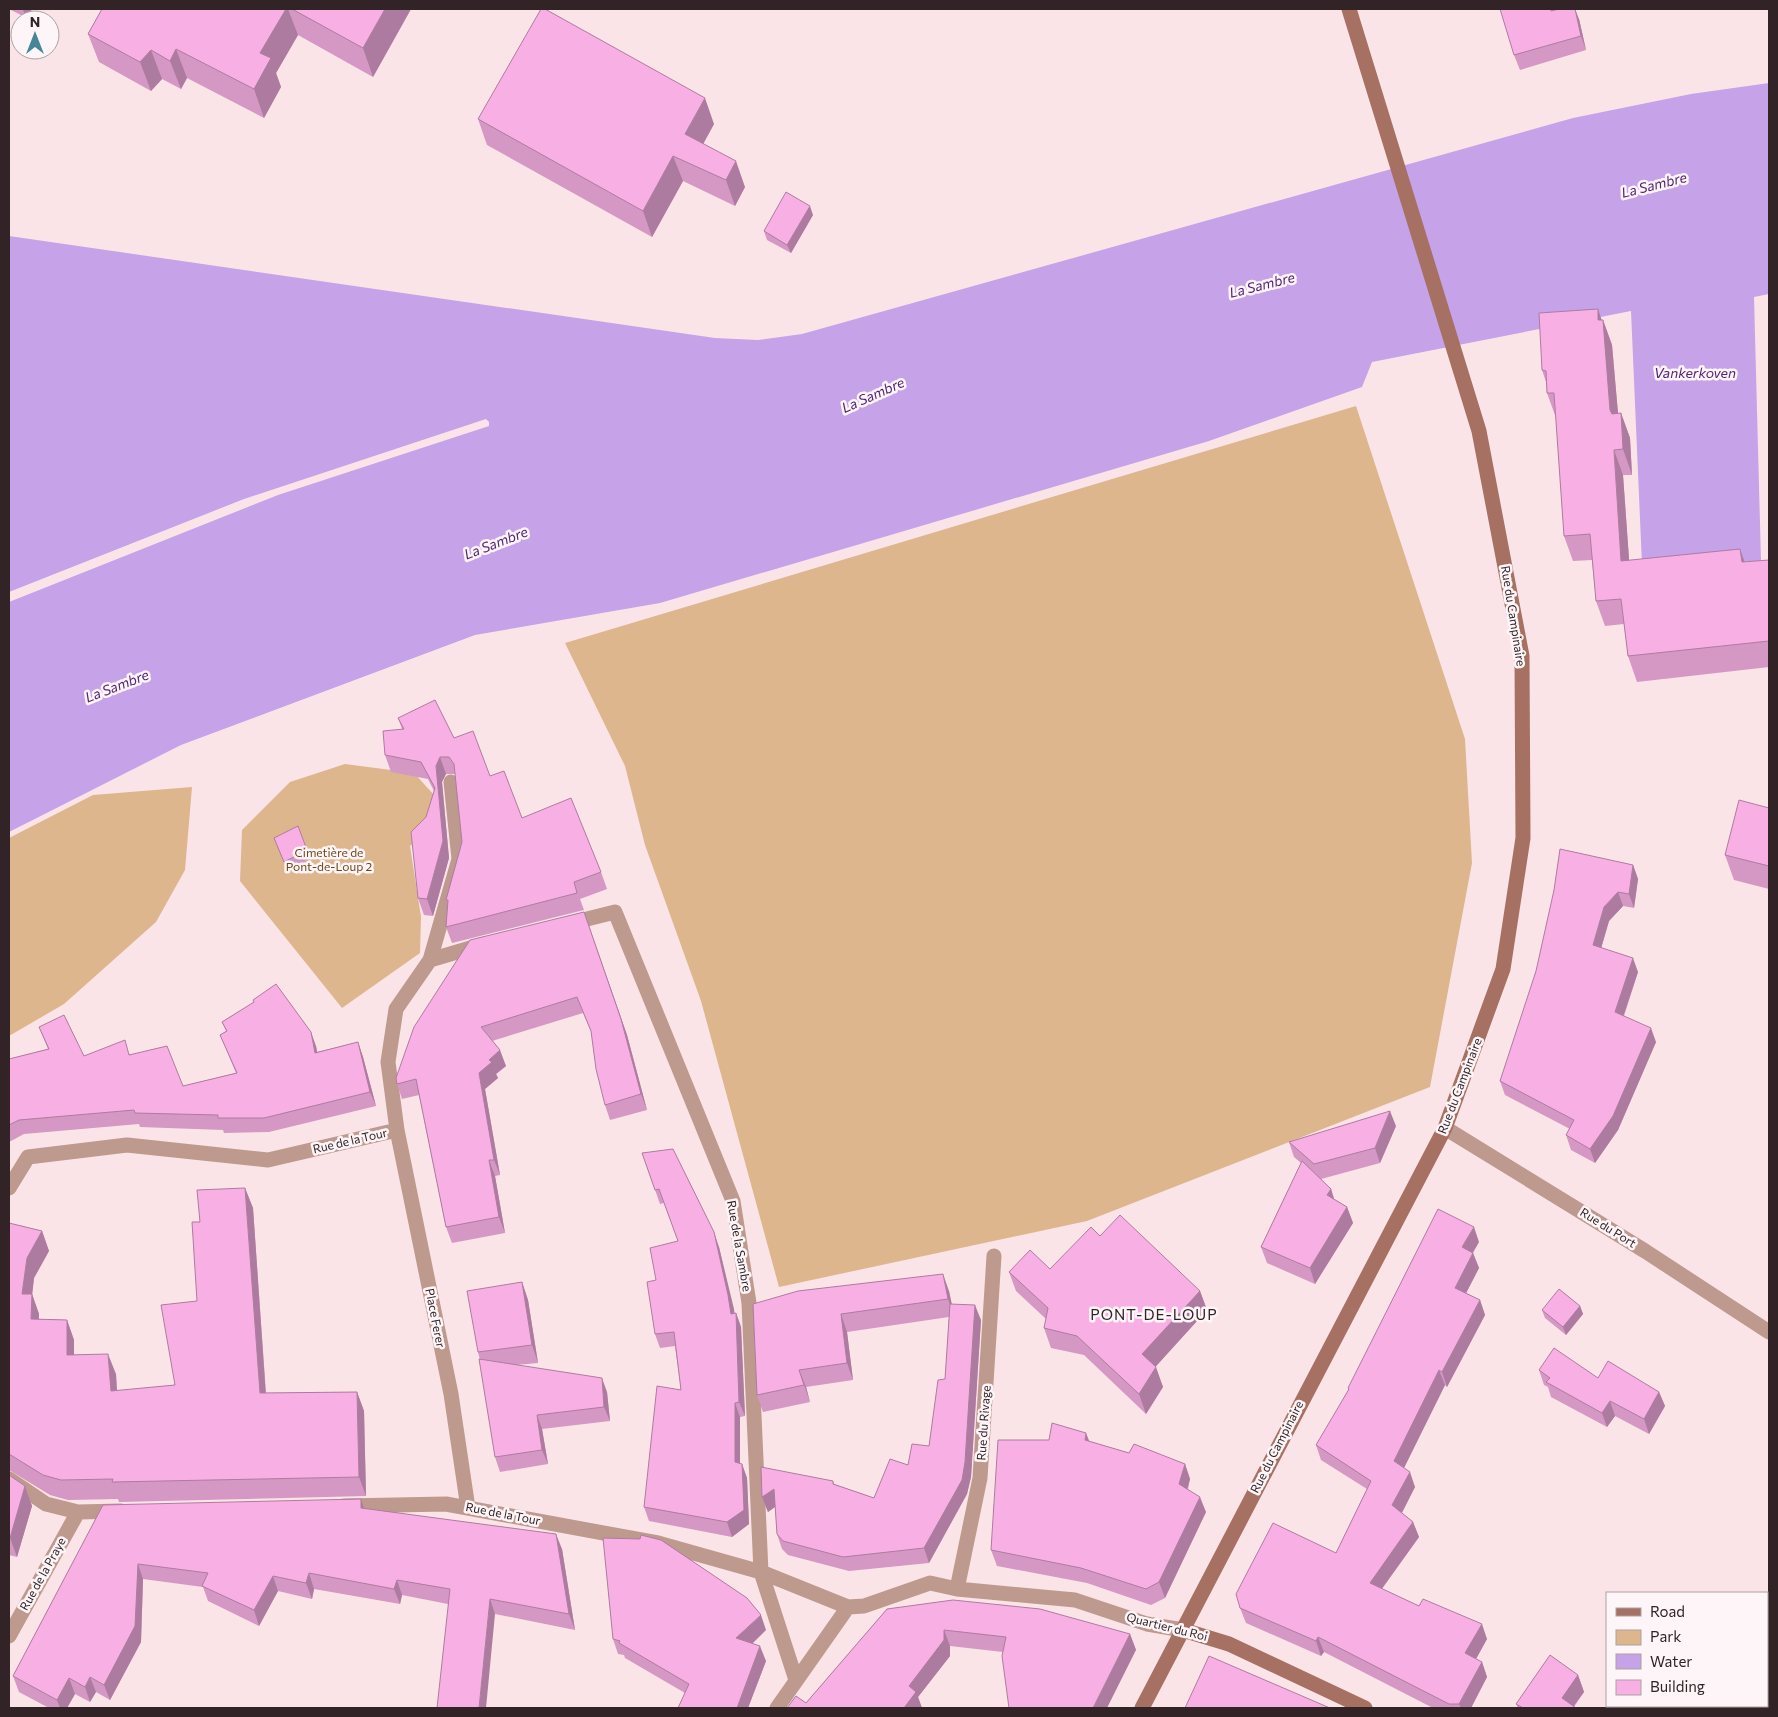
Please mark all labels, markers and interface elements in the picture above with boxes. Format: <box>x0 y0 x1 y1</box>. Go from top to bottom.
north arrow <box>10 10 60 60</box>
text: N <box>30 13 40 30</box>
water label: La Sambre <box>1619 168 1689 201</box>
water label: La Sambre <box>1227 268 1297 301</box>
water label: Vankerkoven <box>1654 364 1736 381</box>
water label: La Sambre <box>839 373 907 416</box>
water label: La Sambre <box>462 522 531 562</box>
street label: Rue du Campinaire <box>1499 565 1529 667</box>
water label: La Sambre <box>83 665 152 705</box>
park label: Cimetière de Pont-de-Loup 2 <box>286 845 373 873</box>
street label: Rue du Campinaire <box>1434 1036 1484 1136</box>
street label: Rue de la Tour <box>311 1125 389 1155</box>
street label: Rue de la Sambre <box>725 1199 755 1292</box>
street label: Rue du Port <box>1578 1204 1639 1250</box>
street label: Place Ferer <box>423 1287 449 1349</box>
district label: PONT-DE-LOUP <box>1090 1305 1218 1323</box>
street label: Rue du Rivage <box>973 1385 993 1461</box>
street label: Rue du Campinaire <box>1247 1398 1305 1495</box>
street label: Rue de la Tour <box>465 1499 542 1527</box>
street label: Rue de la Praye <box>16 1535 68 1612</box>
legend <box>1606 1592 1768 1707</box>
text: Road <box>1650 1602 1685 1620</box>
street label: Quartier du Roi <box>1125 1609 1209 1643</box>
text: Park <box>1650 1627 1681 1645</box>
text: Water <box>1650 1652 1692 1670</box>
text: Building <box>1650 1677 1705 1695</box>

